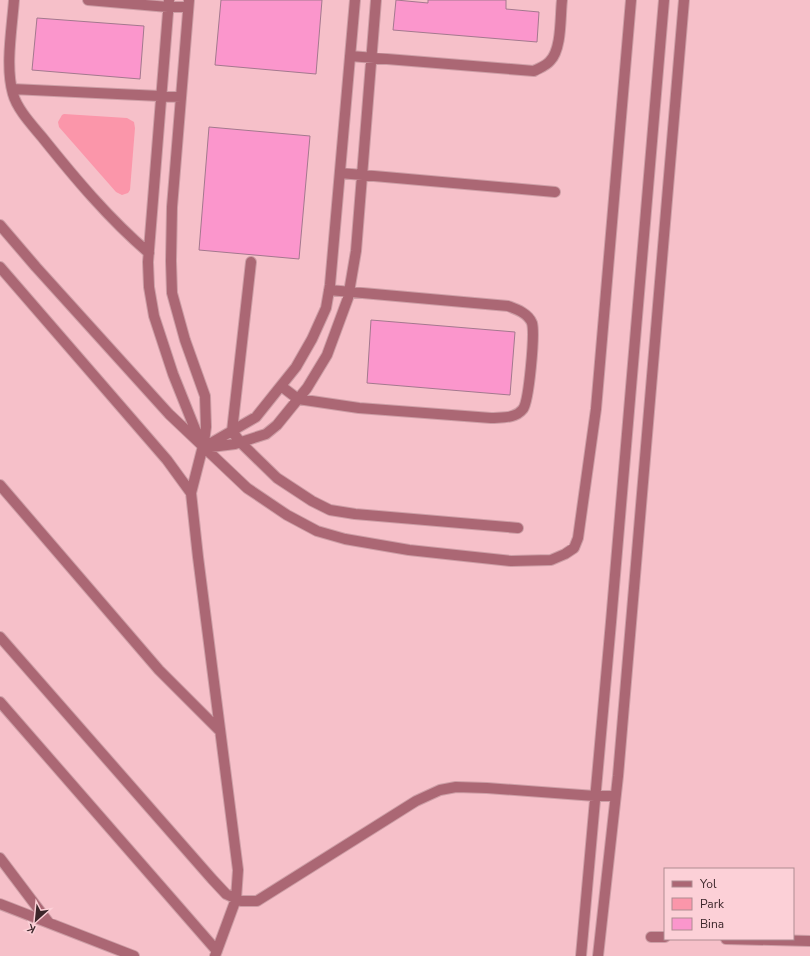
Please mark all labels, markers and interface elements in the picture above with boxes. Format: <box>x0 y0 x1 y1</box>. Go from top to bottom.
legend <box>664 868 794 940</box>
text: Yol <box>699 876 717 892</box>
text: Park <box>700 896 725 912</box>
north arrow <box>16 900 56 940</box>
text: Bina <box>700 916 724 932</box>
text: K <box>24 920 38 937</box>

